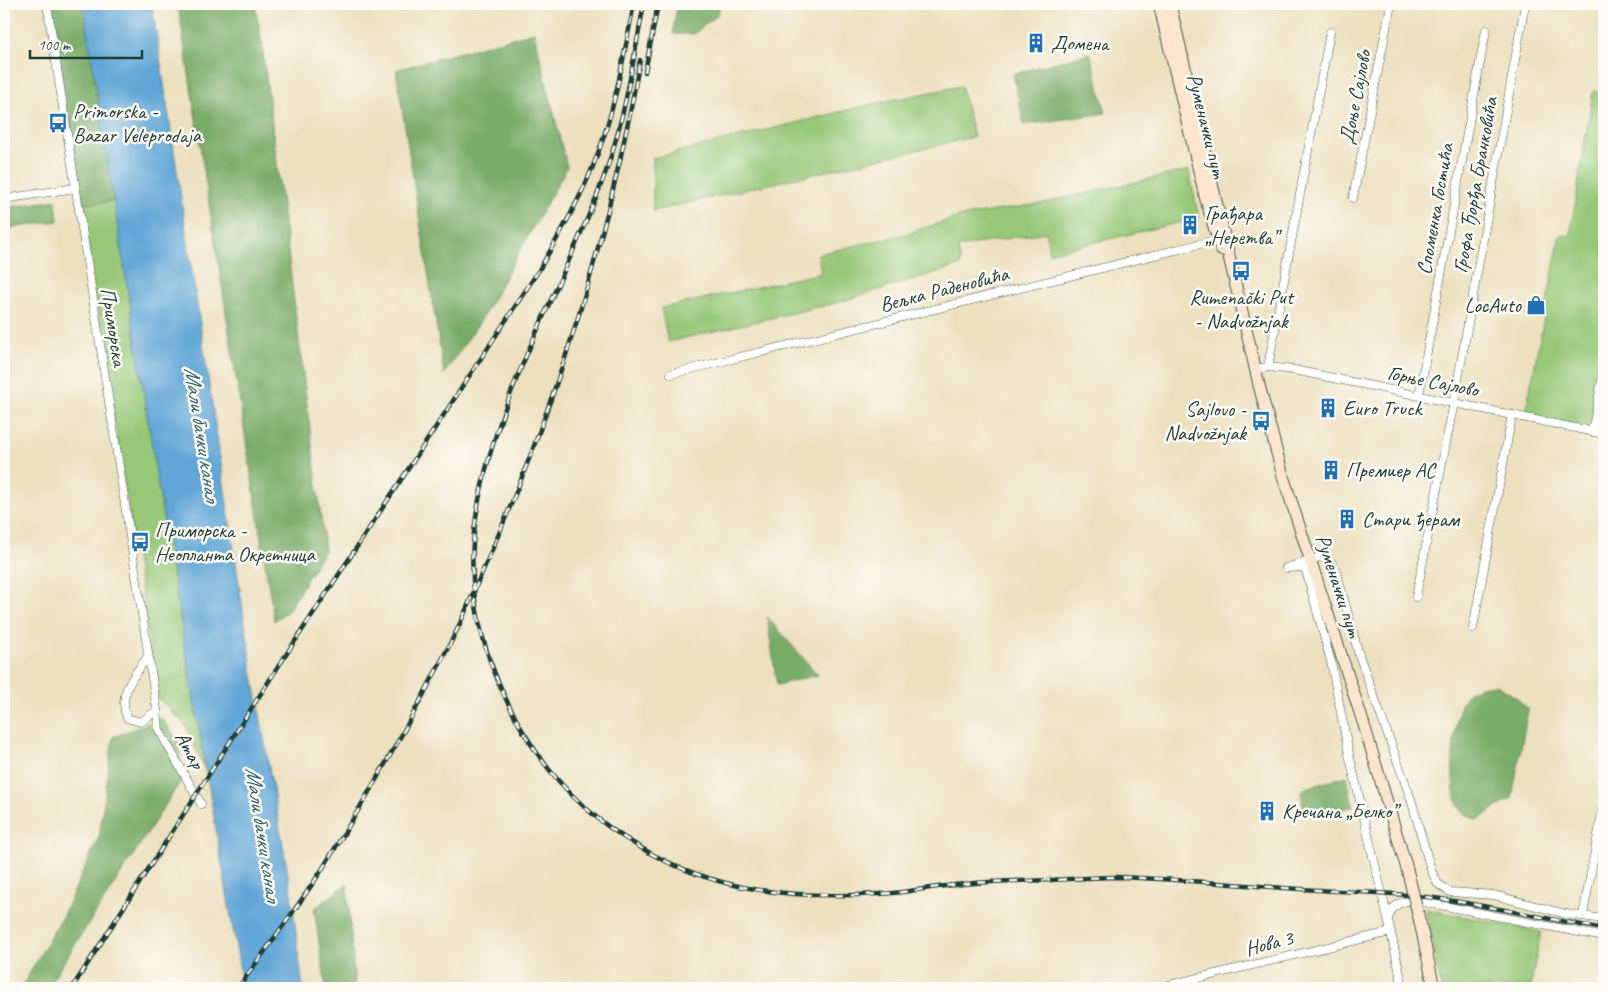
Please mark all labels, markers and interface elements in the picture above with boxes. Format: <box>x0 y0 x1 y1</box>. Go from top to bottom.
scale bar <box>30 28 142 60</box>
place label: Домена <box>1051 30 1111 56</box>
building icon: Домена <box>1025 32 1047 54</box>
text: 100 m <box>38 36 72 55</box>
street label: Доње Сајлово <box>1333 45 1377 146</box>
street label: Руменачки пут <box>1181 71 1233 182</box>
street label: Грофа Ђорђа Бранковића <box>1447 93 1505 275</box>
place label: Primorska - Bazar Veleprodaja <box>73 98 203 148</box>
bus stop icon: Primorska - Bazar Veleprodaja <box>47 112 69 134</box>
street label: Споменка Гостића <box>1411 140 1460 277</box>
place label: Грађара „Неретва” <box>1205 200 1282 250</box>
building icon: Грађара „Неретва” <box>1179 214 1201 236</box>
street label: Вељка Раденовића <box>877 260 1013 318</box>
bus stop icon: Rumenački Put - Nadvožnjak <box>1230 260 1252 282</box>
place label: Rumenački Put - Nadvožnjak <box>1189 284 1295 334</box>
street label: Приморска <box>95 286 133 371</box>
place label: LocAuto <box>1465 292 1523 318</box>
shop icon: LocAuto <box>1525 294 1547 316</box>
street label: Горње Сајлово <box>1385 359 1483 403</box>
water label: Мали бачки канал <box>178 365 227 506</box>
place label: Euro Truck <box>1343 395 1424 421</box>
place label: Sajlovo - Nadvožnjak <box>1164 396 1247 446</box>
building icon: Euro Truck <box>1317 397 1339 419</box>
bus stop icon: Sajlovo - Nadvožnjak <box>1250 410 1272 432</box>
place label: Премиер АС <box>1346 457 1437 483</box>
building icon: Премиер АС <box>1320 459 1342 481</box>
place label: Стари ђерам <box>1362 506 1461 532</box>
building icon: Стари ђерам <box>1336 508 1358 530</box>
place label: Приморска - Неопланта Окретница <box>155 517 317 567</box>
bus stop icon: Приморска - Неопланта Окретница <box>129 531 151 553</box>
street label: Руменачки пут <box>1310 531 1368 642</box>
street label: Атар <box>169 727 211 774</box>
water label: Мали бачки канал <box>239 765 288 906</box>
place label: Кречана „Белко” <box>1282 798 1401 824</box>
building icon: Кречана „Белко” <box>1256 800 1278 822</box>
street label: Нова 3 <box>1242 924 1297 961</box>

